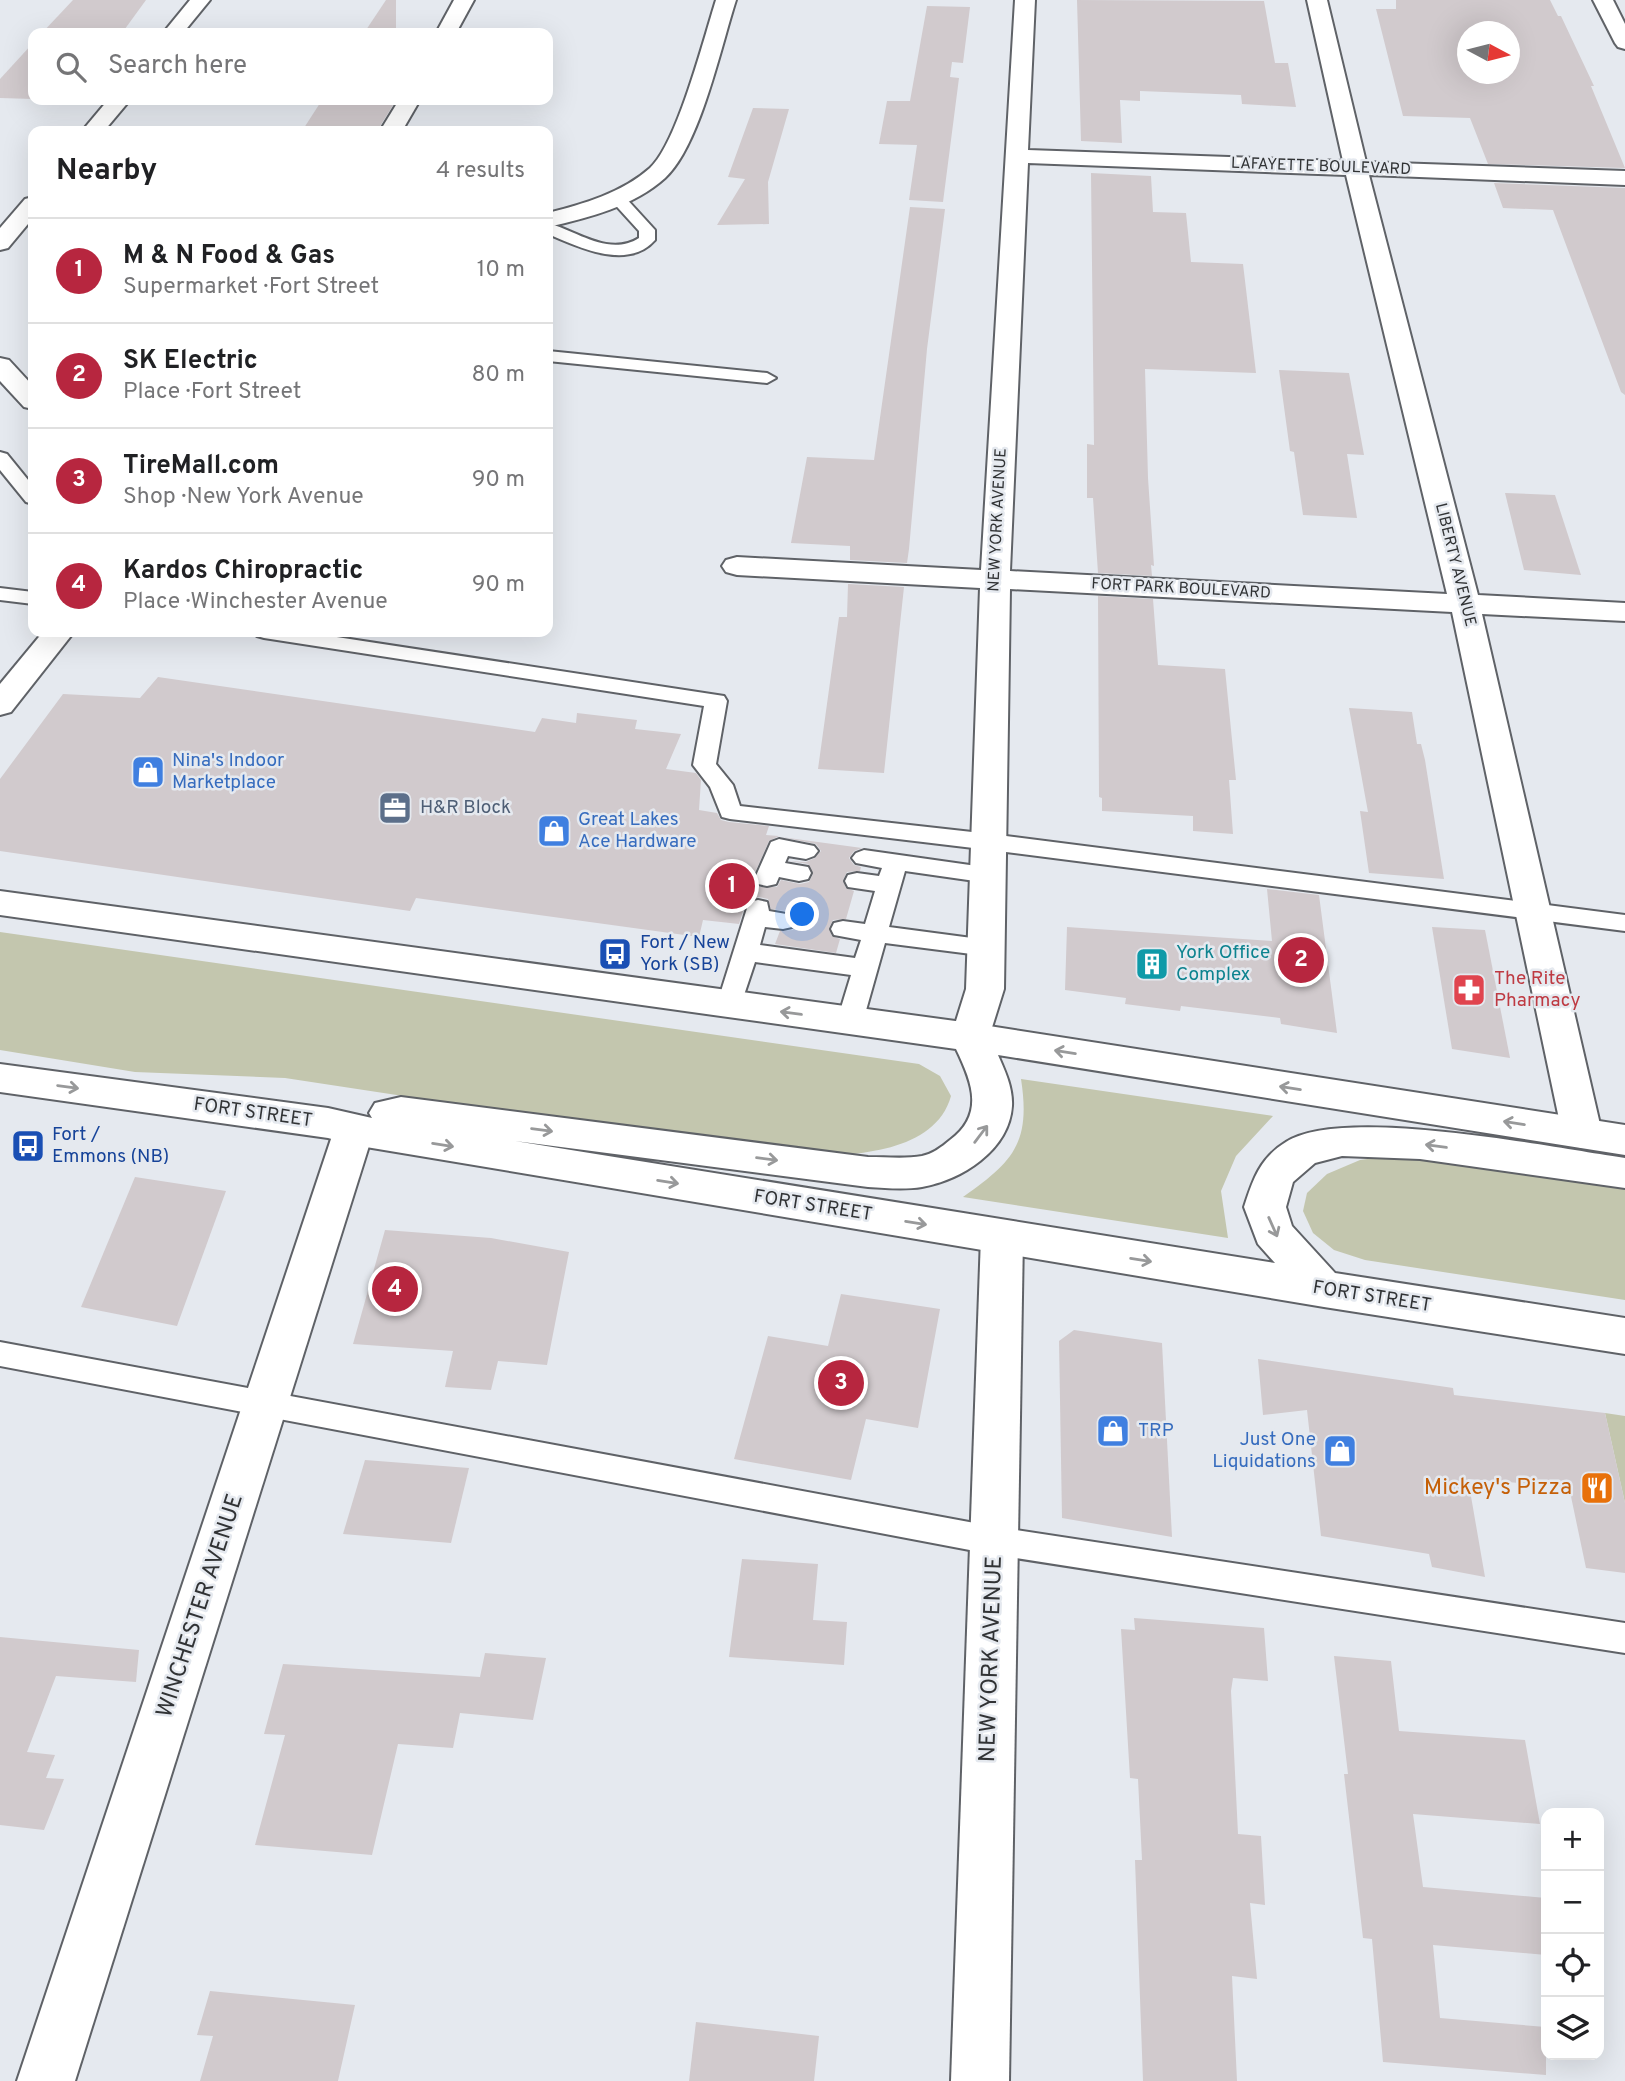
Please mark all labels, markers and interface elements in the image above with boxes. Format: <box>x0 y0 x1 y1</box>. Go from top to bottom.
north arrow <box>1457 21 1520 84</box>
search box <box>28 28 553 105</box>
icon: search <box>52 48 90 86</box>
text: Search here <box>108 50 247 83</box>
text: Nearby <box>56 153 157 190</box>
street label: LAFAYETTE BOULEVARD <box>1231 154 1411 180</box>
text: 4 results <box>436 157 525 186</box>
text: M & N Food & Gas <box>123 240 335 273</box>
text: 1 <box>74 256 84 285</box>
text: 10 m <box>477 256 525 285</box>
text: Supermarket · Fort Street <box>123 273 379 302</box>
text: SK Electric <box>123 345 258 378</box>
text: 2 <box>72 361 86 390</box>
text: 80 m <box>472 361 525 390</box>
text: Place · Fort Street <box>123 378 301 407</box>
street label: NEW YORK AVENUE <box>984 448 1012 592</box>
text: TireMall.com <box>123 450 279 483</box>
text: 3 <box>72 466 86 495</box>
text: 90 m <box>472 466 525 495</box>
text: Shop · New York Avenue <box>123 483 364 512</box>
street label: LIBERTY AVENUE <box>1430 501 1480 629</box>
text: Kardos Chiropractic <box>123 555 363 588</box>
text: 4 <box>72 571 86 600</box>
text: 90 m <box>472 571 525 600</box>
street label: FORT PARK BOULEVARD <box>1091 574 1271 604</box>
text: Place · Winchester Avenue <box>123 588 388 617</box>
place label: Nina's Indoor Marketplace <box>172 749 285 795</box>
shop icon: Nina's Indoor Marketplace <box>129 753 167 791</box>
office icon: H&R Block <box>376 789 414 827</box>
place label: H&R Block <box>420 796 511 820</box>
place label: Great Lakes Ace Hardware <box>578 808 696 854</box>
shop icon: Great Lakes Ace Hardware <box>535 812 573 850</box>
pin: 1 <box>709 860 755 912</box>
your location <box>785 897 819 931</box>
place label: Fort / New York (SB) <box>640 931 730 977</box>
pin: 2 <box>1278 934 1324 986</box>
bus stop icon: Fort / New York (SB) <box>596 935 634 973</box>
place label: York Office Complex <box>1176 941 1270 987</box>
building icon: York Office Complex <box>1133 945 1171 983</box>
place label: The Rite Pharmacy <box>1494 967 1580 1013</box>
pharmacy icon: The Rite Pharmacy <box>1450 971 1488 1009</box>
one-way arrow <box>780 1006 803 1019</box>
one-way arrow <box>1054 1045 1077 1058</box>
one-way arrow <box>56 1081 78 1094</box>
one-way arrow <box>1279 1081 1302 1094</box>
street label: FORT STREET <box>192 1093 314 1133</box>
one-way arrow <box>1504 1116 1526 1129</box>
place label: Fort / Emmons (NB) <box>52 1123 169 1169</box>
one-way arrow <box>530 1123 552 1136</box>
one-way arrow <box>973 1124 988 1143</box>
bus stop icon: Fort / Emmons (NB) <box>9 1127 47 1165</box>
one-way arrow <box>432 1139 454 1152</box>
one-way arrow <box>1425 1139 1448 1152</box>
one-way arrow <box>755 1153 778 1166</box>
one-way arrow <box>656 1176 679 1189</box>
street label: FORT STREET <box>752 1185 874 1227</box>
one-way arrow <box>1267 1216 1280 1237</box>
one-way arrow <box>905 1217 927 1230</box>
one-way arrow <box>1129 1254 1152 1267</box>
pin: 4 <box>372 1263 418 1315</box>
street label: FORT STREET <box>1311 1276 1433 1318</box>
pin: 3 <box>818 1357 864 1409</box>
shop icon: TRP <box>1094 1412 1132 1450</box>
place label: TRP <box>1138 1419 1174 1443</box>
place label: Just One Liquidations <box>1212 1428 1316 1474</box>
shop icon: Just One Liquidations <box>1321 1432 1359 1470</box>
restaurant icon: Mickey's Pizza <box>1578 1469 1616 1507</box>
place label: Mickey's Pizza <box>1424 1474 1572 1503</box>
street label: WINCHESTER AVENUE <box>151 1490 251 1722</box>
street label: NEW YORK AVENUE <box>974 1555 1010 1763</box>
map controls <box>1541 1808 1604 2060</box>
button: + <box>1541 1808 1604 1871</box>
button: − <box>1541 1871 1604 1934</box>
button: locate <box>1541 1934 1604 1997</box>
button: layers <box>1541 1997 1604 2060</box>

